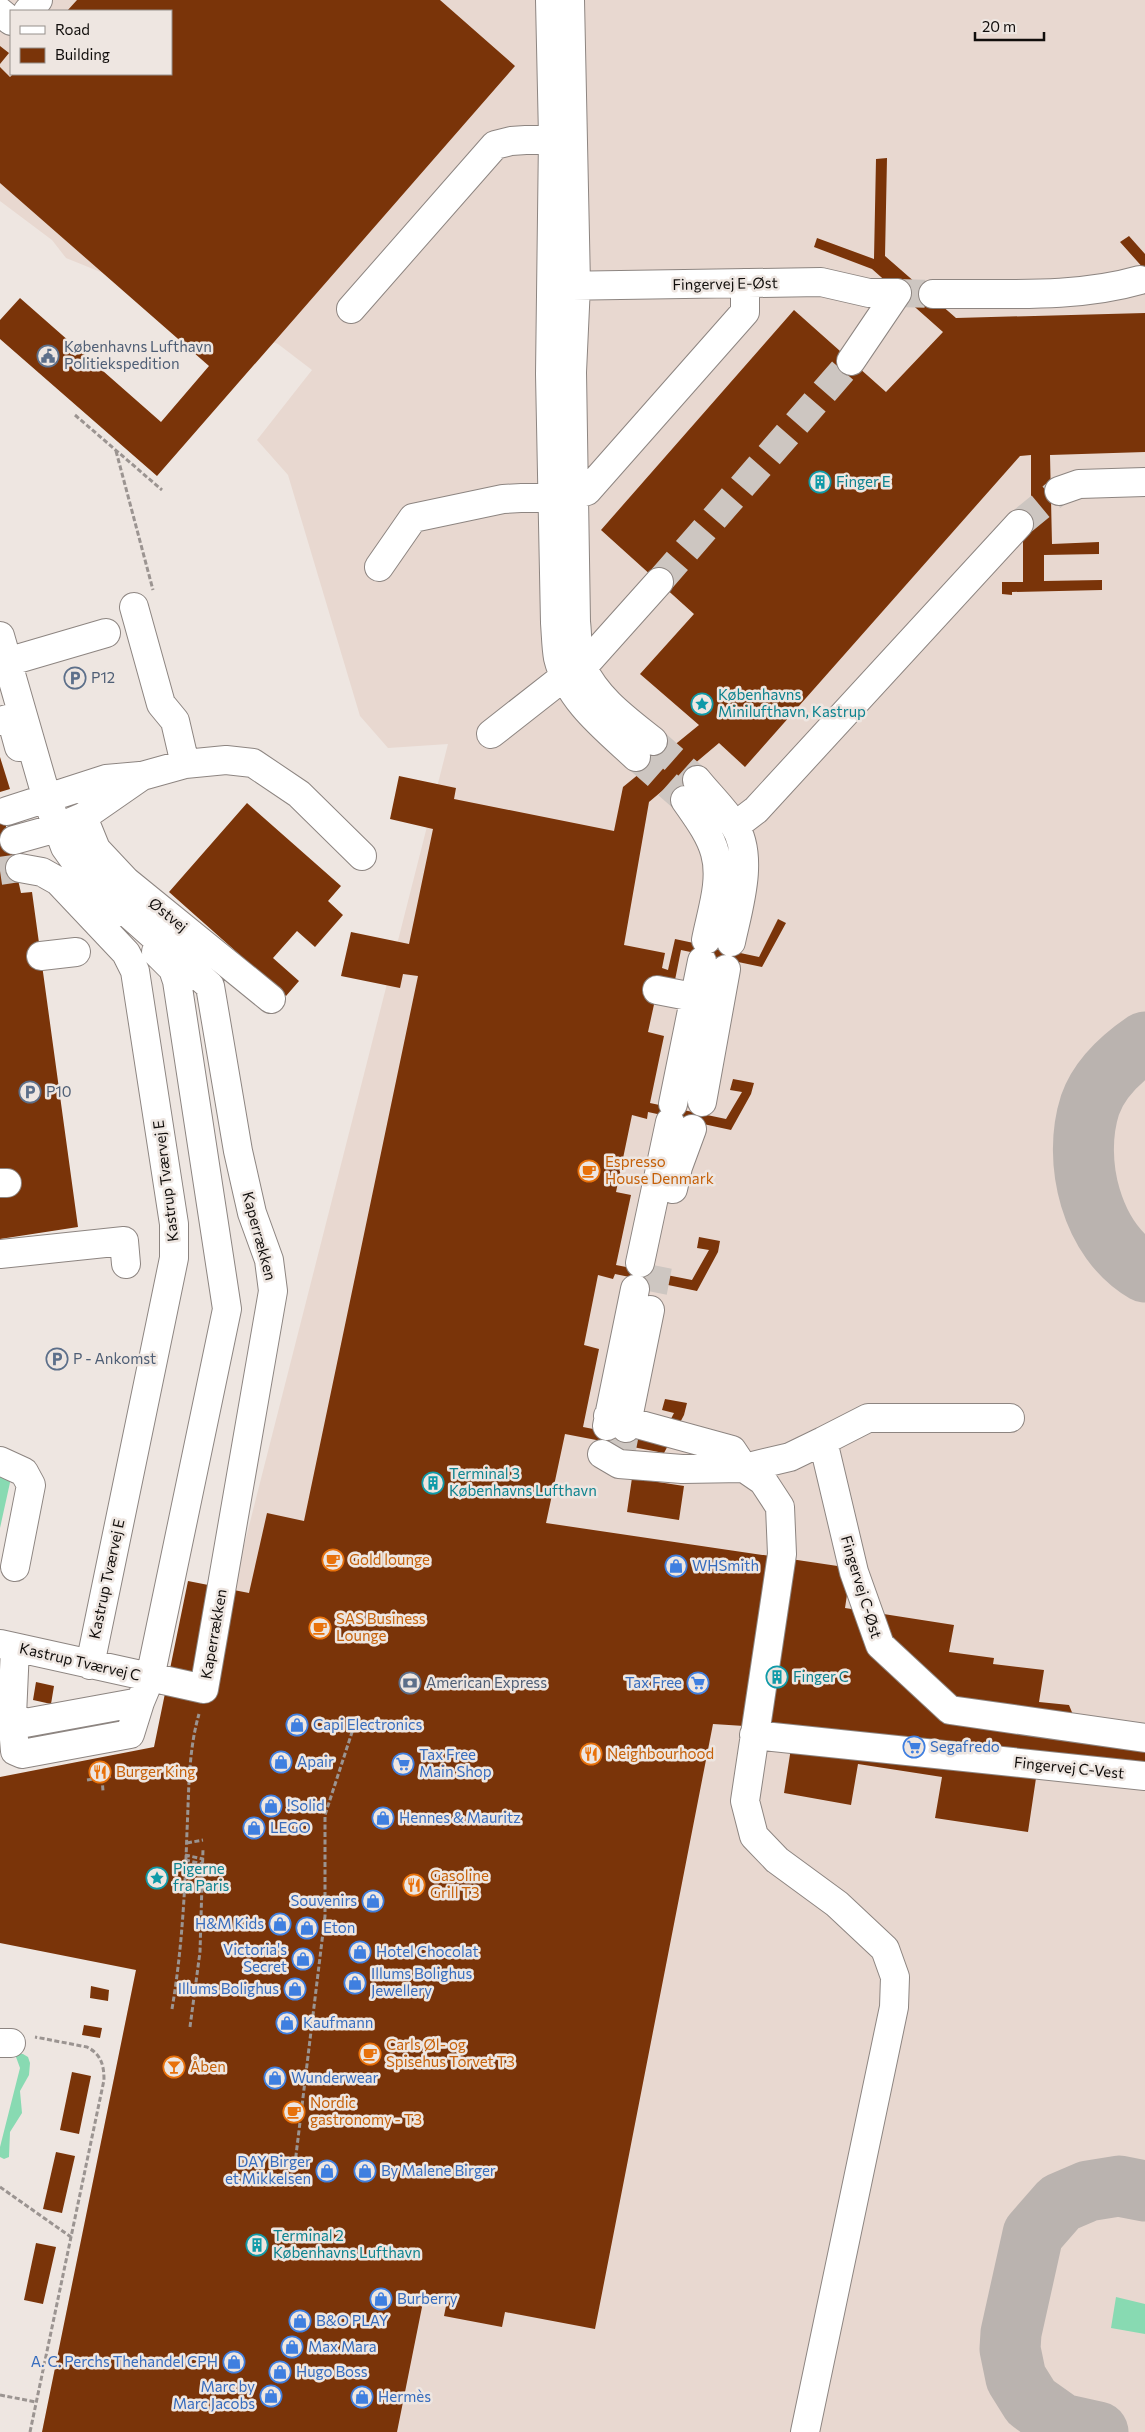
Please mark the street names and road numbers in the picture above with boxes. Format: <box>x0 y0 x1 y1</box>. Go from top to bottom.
street label: Fingervej E-Øst <box>672 273 778 293</box>
street label: Østvej <box>146 893 192 935</box>
street label: Kastrup Tværvej E <box>149 1119 181 1243</box>
street label: Kaperrækken <box>239 1189 280 1282</box>
street label: Kastrup Tværvej E <box>85 1517 128 1640</box>
street label: Fingervej C-Øst <box>838 1533 886 1640</box>
street label: Kaperrækken <box>196 1587 230 1680</box>
street label: Kastrup Tværvej C <box>18 1638 143 1684</box>
street label: Fingervej C-Vest <box>1013 1752 1125 1782</box>

